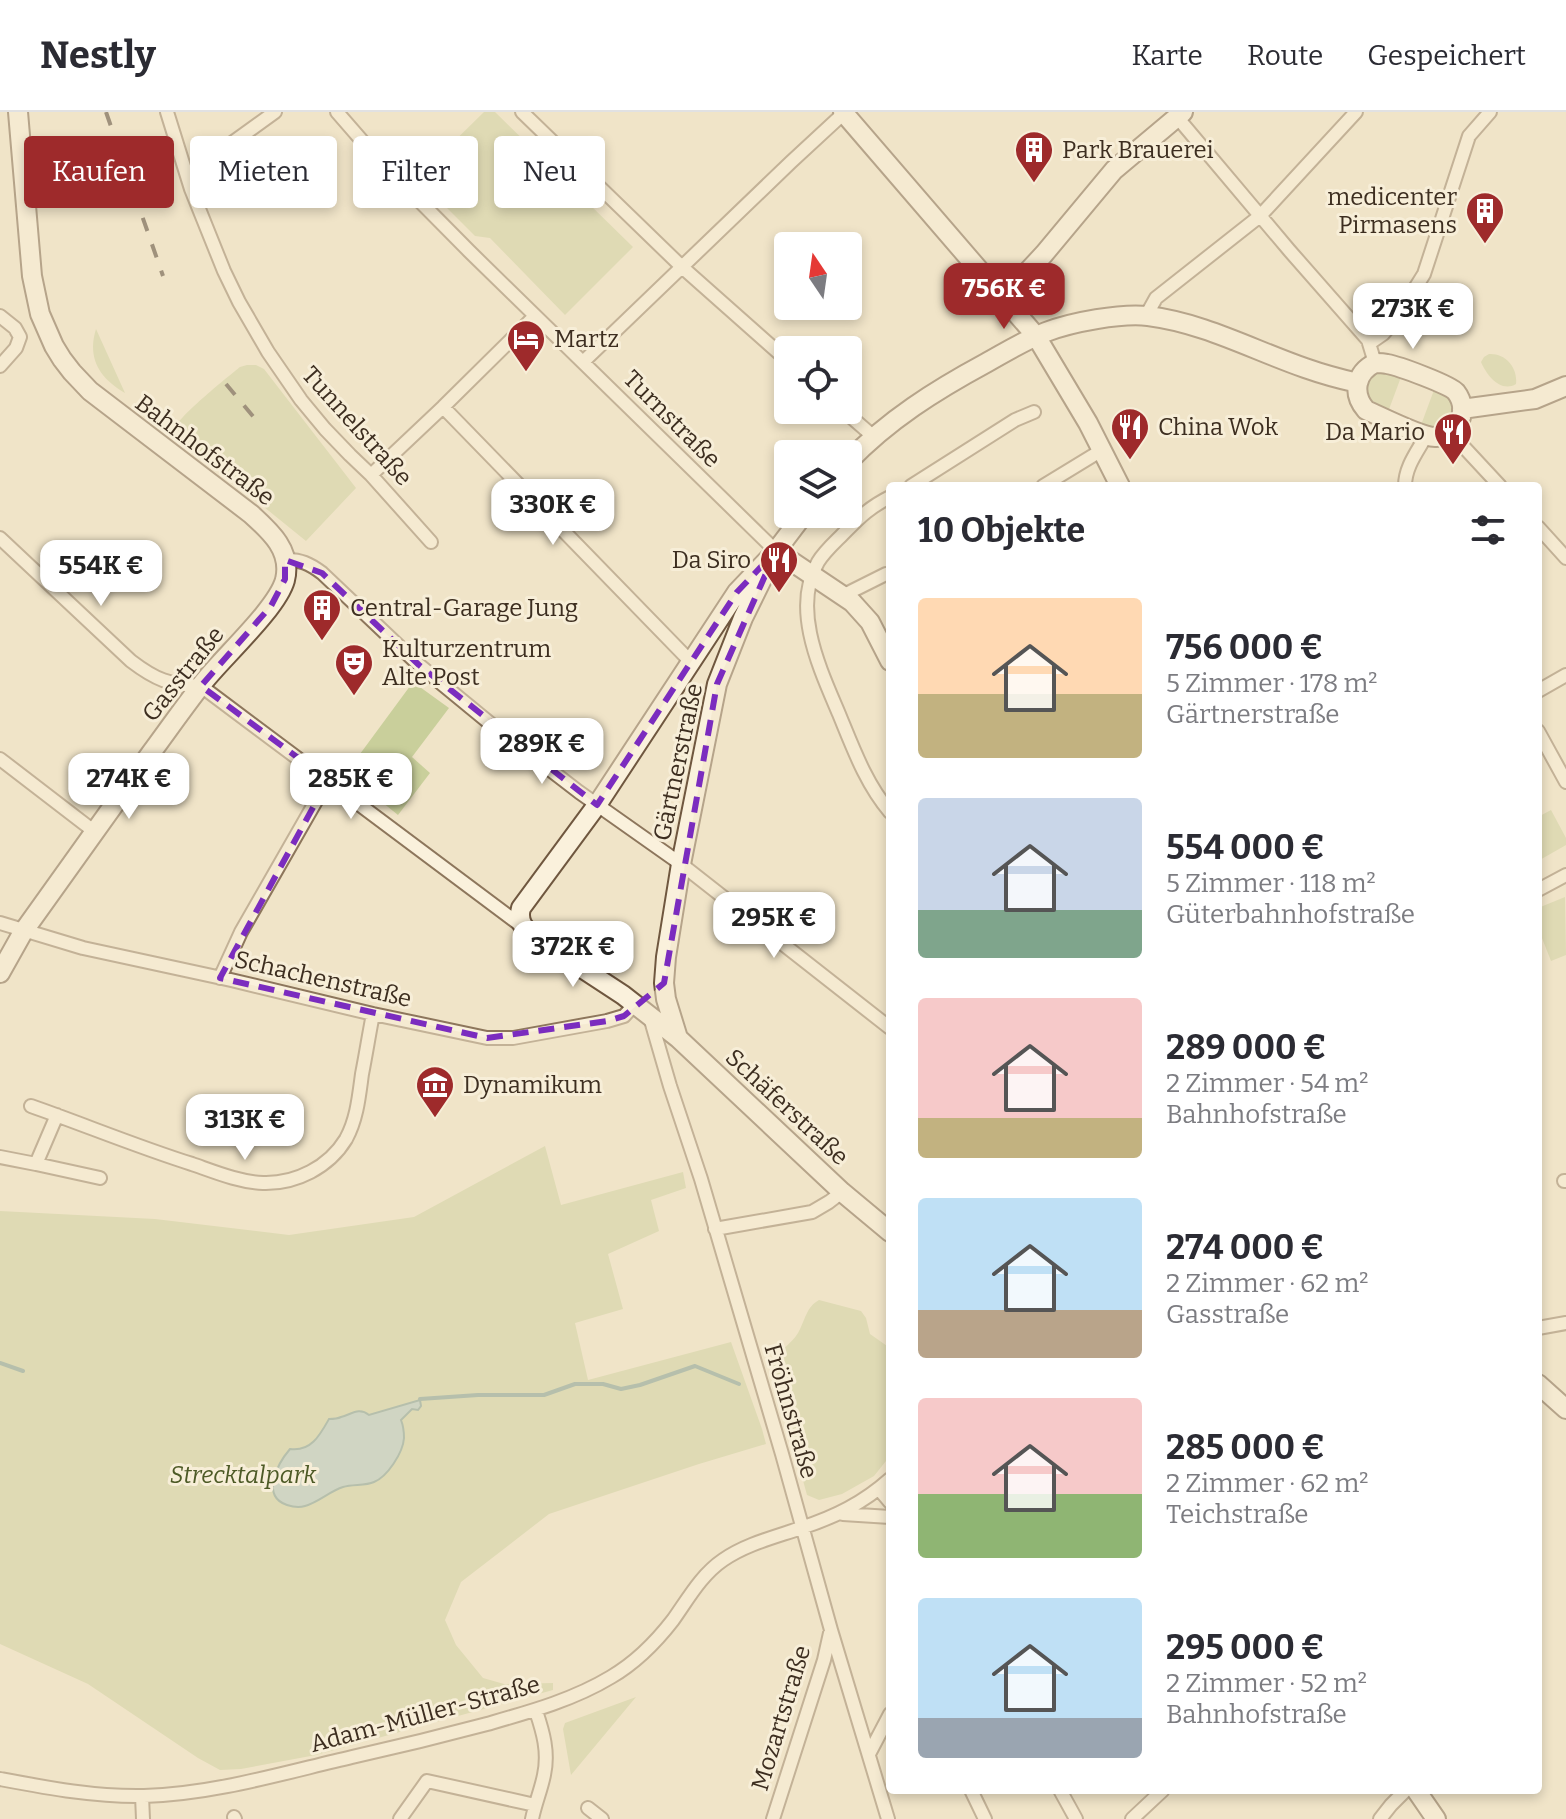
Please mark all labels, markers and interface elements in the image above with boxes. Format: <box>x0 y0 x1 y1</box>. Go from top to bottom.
text: Nestly <box>40 32 156 78</box>
text: Karte <box>1132 39 1203 72</box>
text: Route <box>1247 39 1323 72</box>
text: Gespeichert <box>1367 39 1526 72</box>
building icon: Park Brauerei <box>1013 129 1055 184</box>
chip: Kaufen <box>24 136 174 208</box>
chip: Mieten <box>190 136 337 208</box>
chip: Filter <box>353 136 478 208</box>
chip: Neu <box>494 136 605 208</box>
place label: Park Brauerei <box>1062 136 1214 164</box>
place label: medicenter Pirmasens <box>1327 183 1457 239</box>
building icon: medicenter Pirmasens <box>1464 190 1506 245</box>
north arrow <box>774 232 862 320</box>
map controls <box>774 232 862 528</box>
pin: 756K € <box>939 263 1069 331</box>
text: 756K € <box>962 273 1046 304</box>
pin: 273K € <box>1348 283 1478 351</box>
text: 273K € <box>1371 293 1455 324</box>
hotel icon: Martz <box>505 318 547 373</box>
place label: Martz <box>554 325 619 353</box>
button: locate <box>774 336 862 424</box>
street label: Tunnelstraße <box>296 361 418 491</box>
street label: Turnstraße <box>618 365 726 473</box>
street label: Bahnhofstraße <box>130 389 280 511</box>
restaurant icon: China Wok <box>1109 406 1151 461</box>
restaurant icon: Da Mario <box>1432 411 1474 466</box>
place label: China Wok <box>1158 413 1279 441</box>
place label: Da Mario <box>1325 418 1425 446</box>
button: layers <box>774 440 862 528</box>
pin: 330K € <box>488 479 618 547</box>
text: 330K € <box>509 489 597 520</box>
icon: filters <box>1466 508 1510 552</box>
text: 10 Objekte <box>918 510 1085 551</box>
restaurant icon: Da Siro <box>758 539 800 594</box>
pin: 554K € <box>36 540 166 608</box>
place label: Da Siro <box>672 546 751 574</box>
text: 554K € <box>58 550 144 581</box>
building icon: Central-Garage Jung <box>301 587 343 642</box>
place label: Central-Garage Jung <box>350 594 578 622</box>
street label: Gasstraße <box>136 621 230 727</box>
text: 756 000 € <box>1166 627 1323 668</box>
icon: home <box>982 630 1078 726</box>
place label: Kulturzentrum Alte Post <box>382 635 551 691</box>
theatre icon: Kulturzentrum Alte Post <box>333 642 375 697</box>
text: 5 Zimmer · 178 m² <box>1166 668 1378 699</box>
street label: Gärtnerstraße <box>648 681 708 843</box>
text: Gärtnerstraße <box>1166 699 1339 730</box>
pin: 289K € <box>477 718 607 786</box>
text: 289K € <box>498 728 586 759</box>
pin: 274K € <box>64 753 194 821</box>
pin: 285K € <box>286 753 416 821</box>
text: 274K € <box>86 763 172 794</box>
text: 285K € <box>308 763 394 794</box>
text: 554 000 € <box>1166 827 1325 868</box>
icon: home <box>982 830 1078 926</box>
text: 5 Zimmer · 118 m² <box>1166 868 1376 899</box>
pin: 295K € <box>709 892 839 960</box>
text: Güterbahnhofstraße <box>1166 899 1415 930</box>
text: 295K € <box>731 902 817 933</box>
pin: 372K € <box>508 921 638 989</box>
text: 372K € <box>531 931 615 962</box>
street label: Schachenstraße <box>232 945 414 1013</box>
text: 289 000 € <box>1166 1027 1326 1068</box>
icon: home <box>982 1030 1078 1126</box>
street label: Schäferstraße <box>720 1043 854 1171</box>
museum icon: Dynamikum <box>414 1064 456 1119</box>
text: 2 Zimmer · 54 m² <box>1166 1068 1368 1099</box>
place label: Dynamikum <box>463 1071 602 1099</box>
pin: 313K € <box>180 1094 310 1162</box>
text: Bahnhofstraße <box>1166 1099 1347 1130</box>
text: 313K € <box>204 1104 286 1135</box>
text: 274 000 € <box>1166 1227 1324 1268</box>
icon: home <box>982 1230 1078 1326</box>
text: 2 Zimmer · 62 m² <box>1166 1268 1368 1299</box>
text: Gasstraße <box>1166 1299 1289 1330</box>
street label: Fröhnstraße <box>758 1340 824 1482</box>
text: 285 000 € <box>1166 1427 1325 1468</box>
icon: home <box>982 1430 1078 1526</box>
park label: Strecktalpark <box>170 1461 317 1489</box>
text: 2 Zimmer · 62 m² <box>1166 1468 1368 1499</box>
text: Teichstraße <box>1166 1499 1309 1530</box>
text: 295 000 € <box>1166 1627 1324 1668</box>
icon: home <box>982 1630 1078 1726</box>
street label: Mozartstraße <box>746 1642 816 1794</box>
text: 2 Zimmer · 52 m² <box>1166 1668 1367 1699</box>
street label: Adam-Müller-Straße <box>307 1670 543 1758</box>
text: Bahnhofstraße <box>1166 1699 1347 1730</box>

